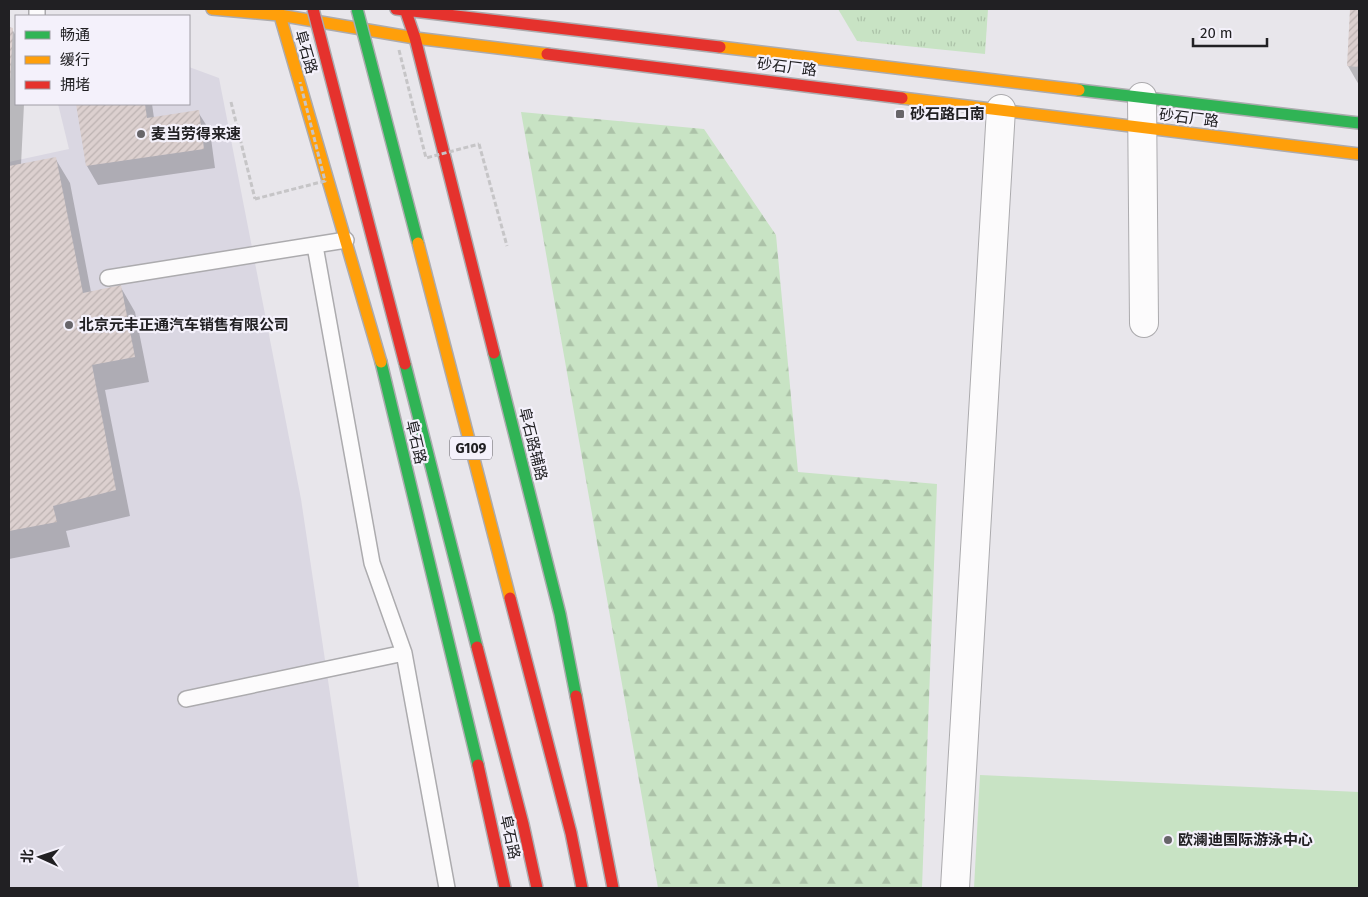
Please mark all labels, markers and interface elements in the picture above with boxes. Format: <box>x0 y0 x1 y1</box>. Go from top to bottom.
legend <box>15 15 190 105</box>
scale bar <box>1193 15 1267 47</box>
text: 20 m <box>1200 24 1233 42</box>
text: 畅通 <box>60 26 90 44</box>
street label: 阜石路 <box>291 28 321 76</box>
text: 缓行 <box>60 51 90 69</box>
street label: 砂石厂路 <box>756 54 818 80</box>
text: 拥堵 <box>60 76 90 94</box>
place label: 砂石路口南 <box>910 105 985 123</box>
street label: 砂石厂路 <box>1158 105 1220 131</box>
marker: 砂石路口南 <box>894 108 906 120</box>
place label: 麦当劳得来速 <box>151 125 241 143</box>
marker: 麦当劳得来速 <box>135 128 147 140</box>
place label: 北京元丰正通汽车销售有限公司 <box>79 316 289 334</box>
marker: 北京元丰正通汽车销售有限公司 <box>63 319 75 331</box>
street label: 阜石路辅路 <box>515 405 551 483</box>
street label: 阜石路 <box>402 418 430 466</box>
road number: G109 <box>450 436 492 459</box>
street label: 阜石路 <box>497 813 523 861</box>
place label: 欧澜迪国际游泳中心 <box>1178 831 1313 849</box>
north arrow <box>15 832 65 882</box>
marker: 欧澜迪国际游泳中心 <box>1162 834 1174 846</box>
text: 北 <box>19 849 36 864</box>

